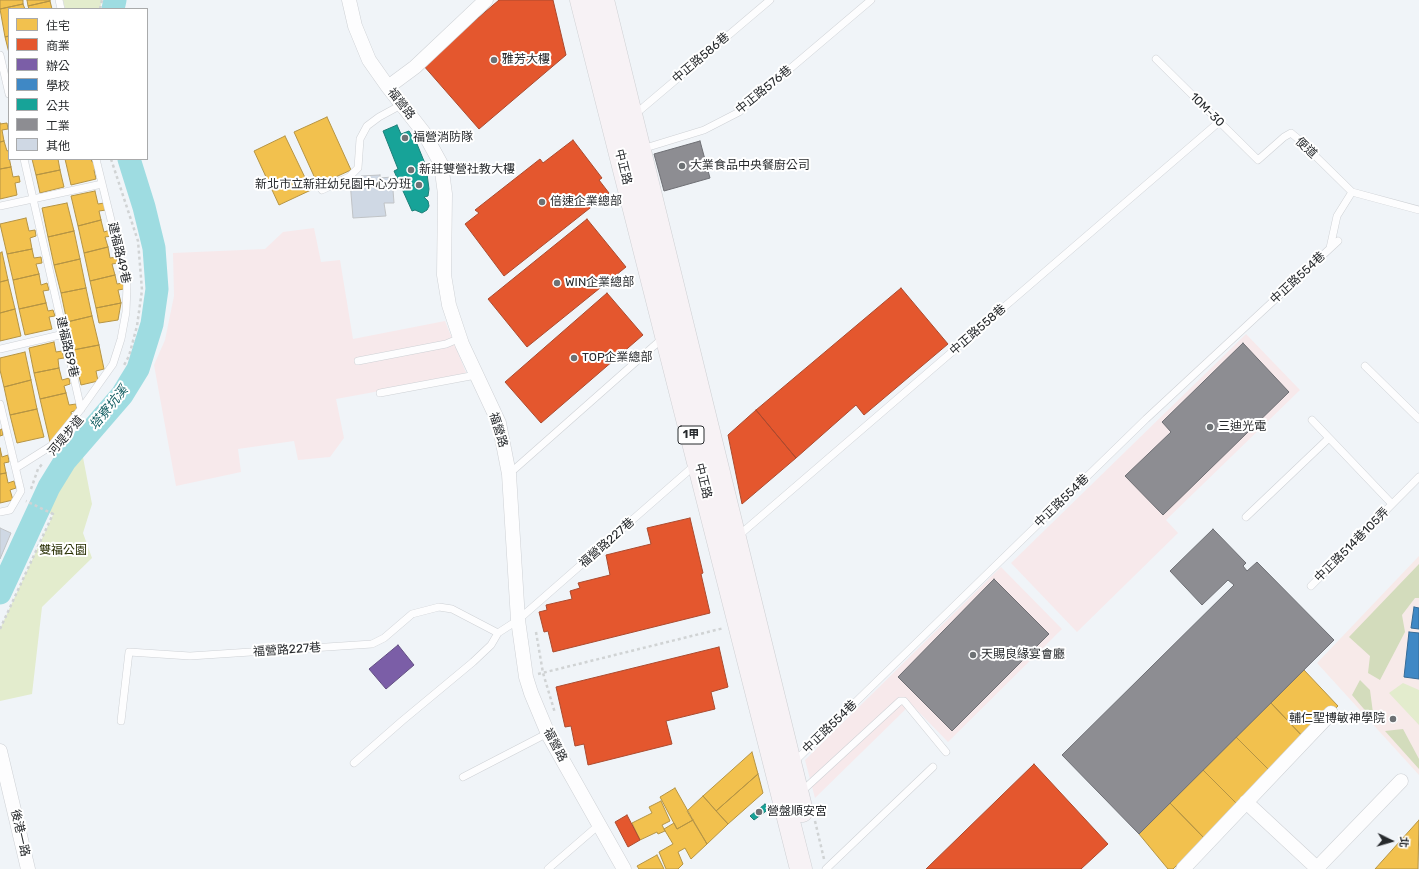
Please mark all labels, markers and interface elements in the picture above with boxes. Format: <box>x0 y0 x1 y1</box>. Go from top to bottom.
legend <box>8 8 148 160</box>
text: 住宅 <box>46 19 70 33</box>
street label: 中正路586巷 <box>670 30 732 86</box>
text: 商業 <box>46 39 70 53</box>
place label: 雅芳大樓 <box>502 53 550 67</box>
marker: 雅芳大樓 <box>489 55 499 65</box>
text: 辦公 <box>46 59 70 73</box>
street label: 中正路576巷 <box>733 63 795 117</box>
text: 學校 <box>46 79 70 93</box>
street label: 福營路 <box>384 85 418 123</box>
street label: 10M-30 <box>1187 90 1227 130</box>
text: 公共 <box>46 99 70 113</box>
text: 工業 <box>46 119 70 133</box>
place label: 福營消防隊 <box>413 131 473 145</box>
marker: 福營消防隊 <box>400 133 410 143</box>
street label: 便道 <box>1292 135 1320 161</box>
text: 其他 <box>46 139 70 153</box>
street label: 中正路 <box>612 148 634 186</box>
place label: 大業食品中央餐廚公司 <box>690 159 810 173</box>
marker: 大業食品中央餐廚公司 <box>677 161 687 171</box>
place label: 新莊雙營社教大樓 <box>419 163 515 177</box>
marker: 新莊雙營社教大樓 <box>406 165 416 175</box>
place label: 新北市立新莊幼兒園中心分班 <box>255 178 411 192</box>
marker: 新北市立新莊幼兒園中心分班 <box>414 180 424 190</box>
place label: 倍速企業總部 <box>550 195 622 209</box>
marker: 倍速企業總部 <box>537 197 547 207</box>
street label: 建福路49巷 <box>105 221 133 285</box>
street label: 中正路554巷 <box>1268 249 1328 307</box>
place label: WIN企業總部 <box>565 276 634 290</box>
marker: WIN企業總部 <box>552 278 562 288</box>
street label: 中正路558巷 <box>947 302 1009 358</box>
street label: 建福路59巷 <box>53 315 81 379</box>
place label: TOP企業總部 <box>582 351 653 365</box>
marker: TOP企業總部 <box>569 353 579 363</box>
water label: 塔寮坑溪 <box>87 383 131 433</box>
street label: 福營路 <box>486 411 510 449</box>
street label: 河堤步道 <box>45 413 87 459</box>
place label: 三迪光電 <box>1218 420 1266 434</box>
marker: 三迪光電 <box>1205 422 1215 432</box>
road number: 1甲 <box>678 426 704 444</box>
street label: 中正路 <box>692 462 714 500</box>
street label: 中正路554巷 <box>1032 472 1092 530</box>
street label: 中正路514巷105弄 <box>1312 505 1392 585</box>
street label: 福營路227巷 <box>577 515 637 571</box>
park label: 雙福公園 <box>39 544 87 558</box>
street label: 福營路227巷 <box>252 640 322 660</box>
place label: 天賜良緣宴會廳 <box>981 648 1065 662</box>
marker: 天賜良緣宴會廳 <box>968 650 978 660</box>
street label: 中正路554巷 <box>800 698 860 756</box>
place label: 輔仁聖博敏神學院 <box>1289 712 1385 726</box>
marker: 輔仁聖博敏神學院 <box>1388 714 1398 724</box>
street label: 福營路 <box>540 726 570 764</box>
place label: 營盤順安宮 <box>767 805 827 819</box>
marker: 營盤順安宮 <box>754 807 764 817</box>
street label: 後港一路 <box>8 808 32 858</box>
north arrow <box>1371 821 1411 861</box>
text: 北 <box>1396 836 1410 848</box>

